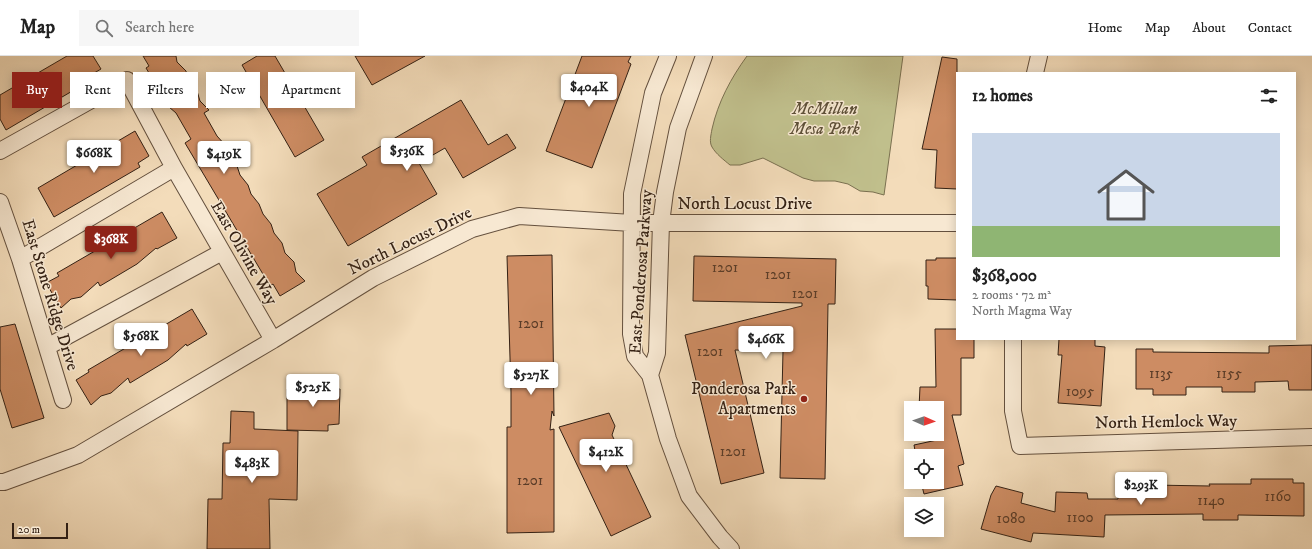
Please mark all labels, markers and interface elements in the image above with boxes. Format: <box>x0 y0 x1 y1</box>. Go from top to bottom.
search box <box>79 10 359 46</box>
text: Map <box>20 16 55 39</box>
icon: search <box>93 17 115 39</box>
text: Search here <box>125 18 194 37</box>
text: Home <box>1088 19 1122 37</box>
text: Map <box>1144 19 1170 37</box>
text: About <box>1192 19 1226 37</box>
text: Contact <box>1248 19 1292 37</box>
chip: Buy <box>12 72 62 108</box>
chip: Rent <box>70 72 125 108</box>
chip: Filters <box>133 72 198 108</box>
chip: New <box>206 72 260 108</box>
chip: Apartment <box>268 72 355 108</box>
pin: $404K <box>561 74 617 108</box>
text: $404K <box>570 79 608 95</box>
text: 12 homes <box>972 85 1033 107</box>
icon: filters <box>1258 85 1280 107</box>
park label: McMillan Mesa Park <box>789 98 861 140</box>
pin: $536K <box>379 138 435 172</box>
pin: $668K <box>66 140 122 174</box>
pin: $419K <box>196 141 252 175</box>
text: $536K <box>390 143 424 159</box>
text: $668K <box>76 145 112 161</box>
text: $419K <box>207 146 241 162</box>
icon: home <box>1090 159 1162 231</box>
street label: East Ponderosa Parkway <box>624 188 658 355</box>
street label: North Locust Drive <box>678 193 812 215</box>
street label: East Olivine Way <box>205 197 283 310</box>
street label: North Locust Drive <box>345 202 475 280</box>
street label: East Stone Ridge Drive <box>17 217 83 373</box>
pin: $368K <box>83 226 139 260</box>
text: $368K <box>94 231 128 247</box>
house number: 1201 <box>712 258 738 277</box>
house number: 1201 <box>765 265 791 284</box>
text: $368,000 <box>972 265 1037 287</box>
house number: 1201 <box>792 284 818 303</box>
text: 2 rooms · 72 m² <box>972 287 1051 303</box>
text: North Magma Way <box>972 303 1072 319</box>
house number: 1201 <box>518 314 544 333</box>
pin: $568K <box>113 323 169 357</box>
pin: $466K <box>738 326 794 360</box>
text: $568K <box>123 328 159 344</box>
text: $466K <box>747 331 785 347</box>
house number: 1201 <box>697 342 723 361</box>
pin: $527K <box>503 362 559 396</box>
house number: 1135 <box>1149 364 1174 383</box>
house number: 1155 <box>1216 364 1242 383</box>
text: $527K <box>513 367 549 383</box>
pin: $525K <box>285 374 341 408</box>
place label: Ponderosa Park Apartments <box>691 378 797 420</box>
text: $525K <box>295 379 331 395</box>
house number: 1095 <box>1066 382 1095 401</box>
marker: Ponderosa Park Apartments <box>799 394 809 404</box>
north arrow <box>904 401 944 441</box>
map controls <box>904 401 944 537</box>
street label: North Hemlock Way <box>1095 410 1238 434</box>
pin: $412K <box>578 439 634 473</box>
house number: 1201 <box>720 442 746 461</box>
text: $412K <box>589 444 623 460</box>
button: locate <box>904 449 944 489</box>
pin: $483K <box>224 450 280 484</box>
text: $483K <box>234 455 270 471</box>
house number: 1201 <box>517 471 543 490</box>
pin: $293K <box>1113 472 1169 506</box>
text: $293K <box>1124 477 1158 493</box>
house number: 1160 <box>1265 487 1291 506</box>
house number: 1140 <box>1197 491 1225 510</box>
button: layers <box>904 497 944 537</box>
house number: 1100 <box>1066 508 1094 527</box>
house number: 1080 <box>996 509 1026 528</box>
scale bar <box>12 521 68 540</box>
text: 20 m <box>18 523 40 537</box>

